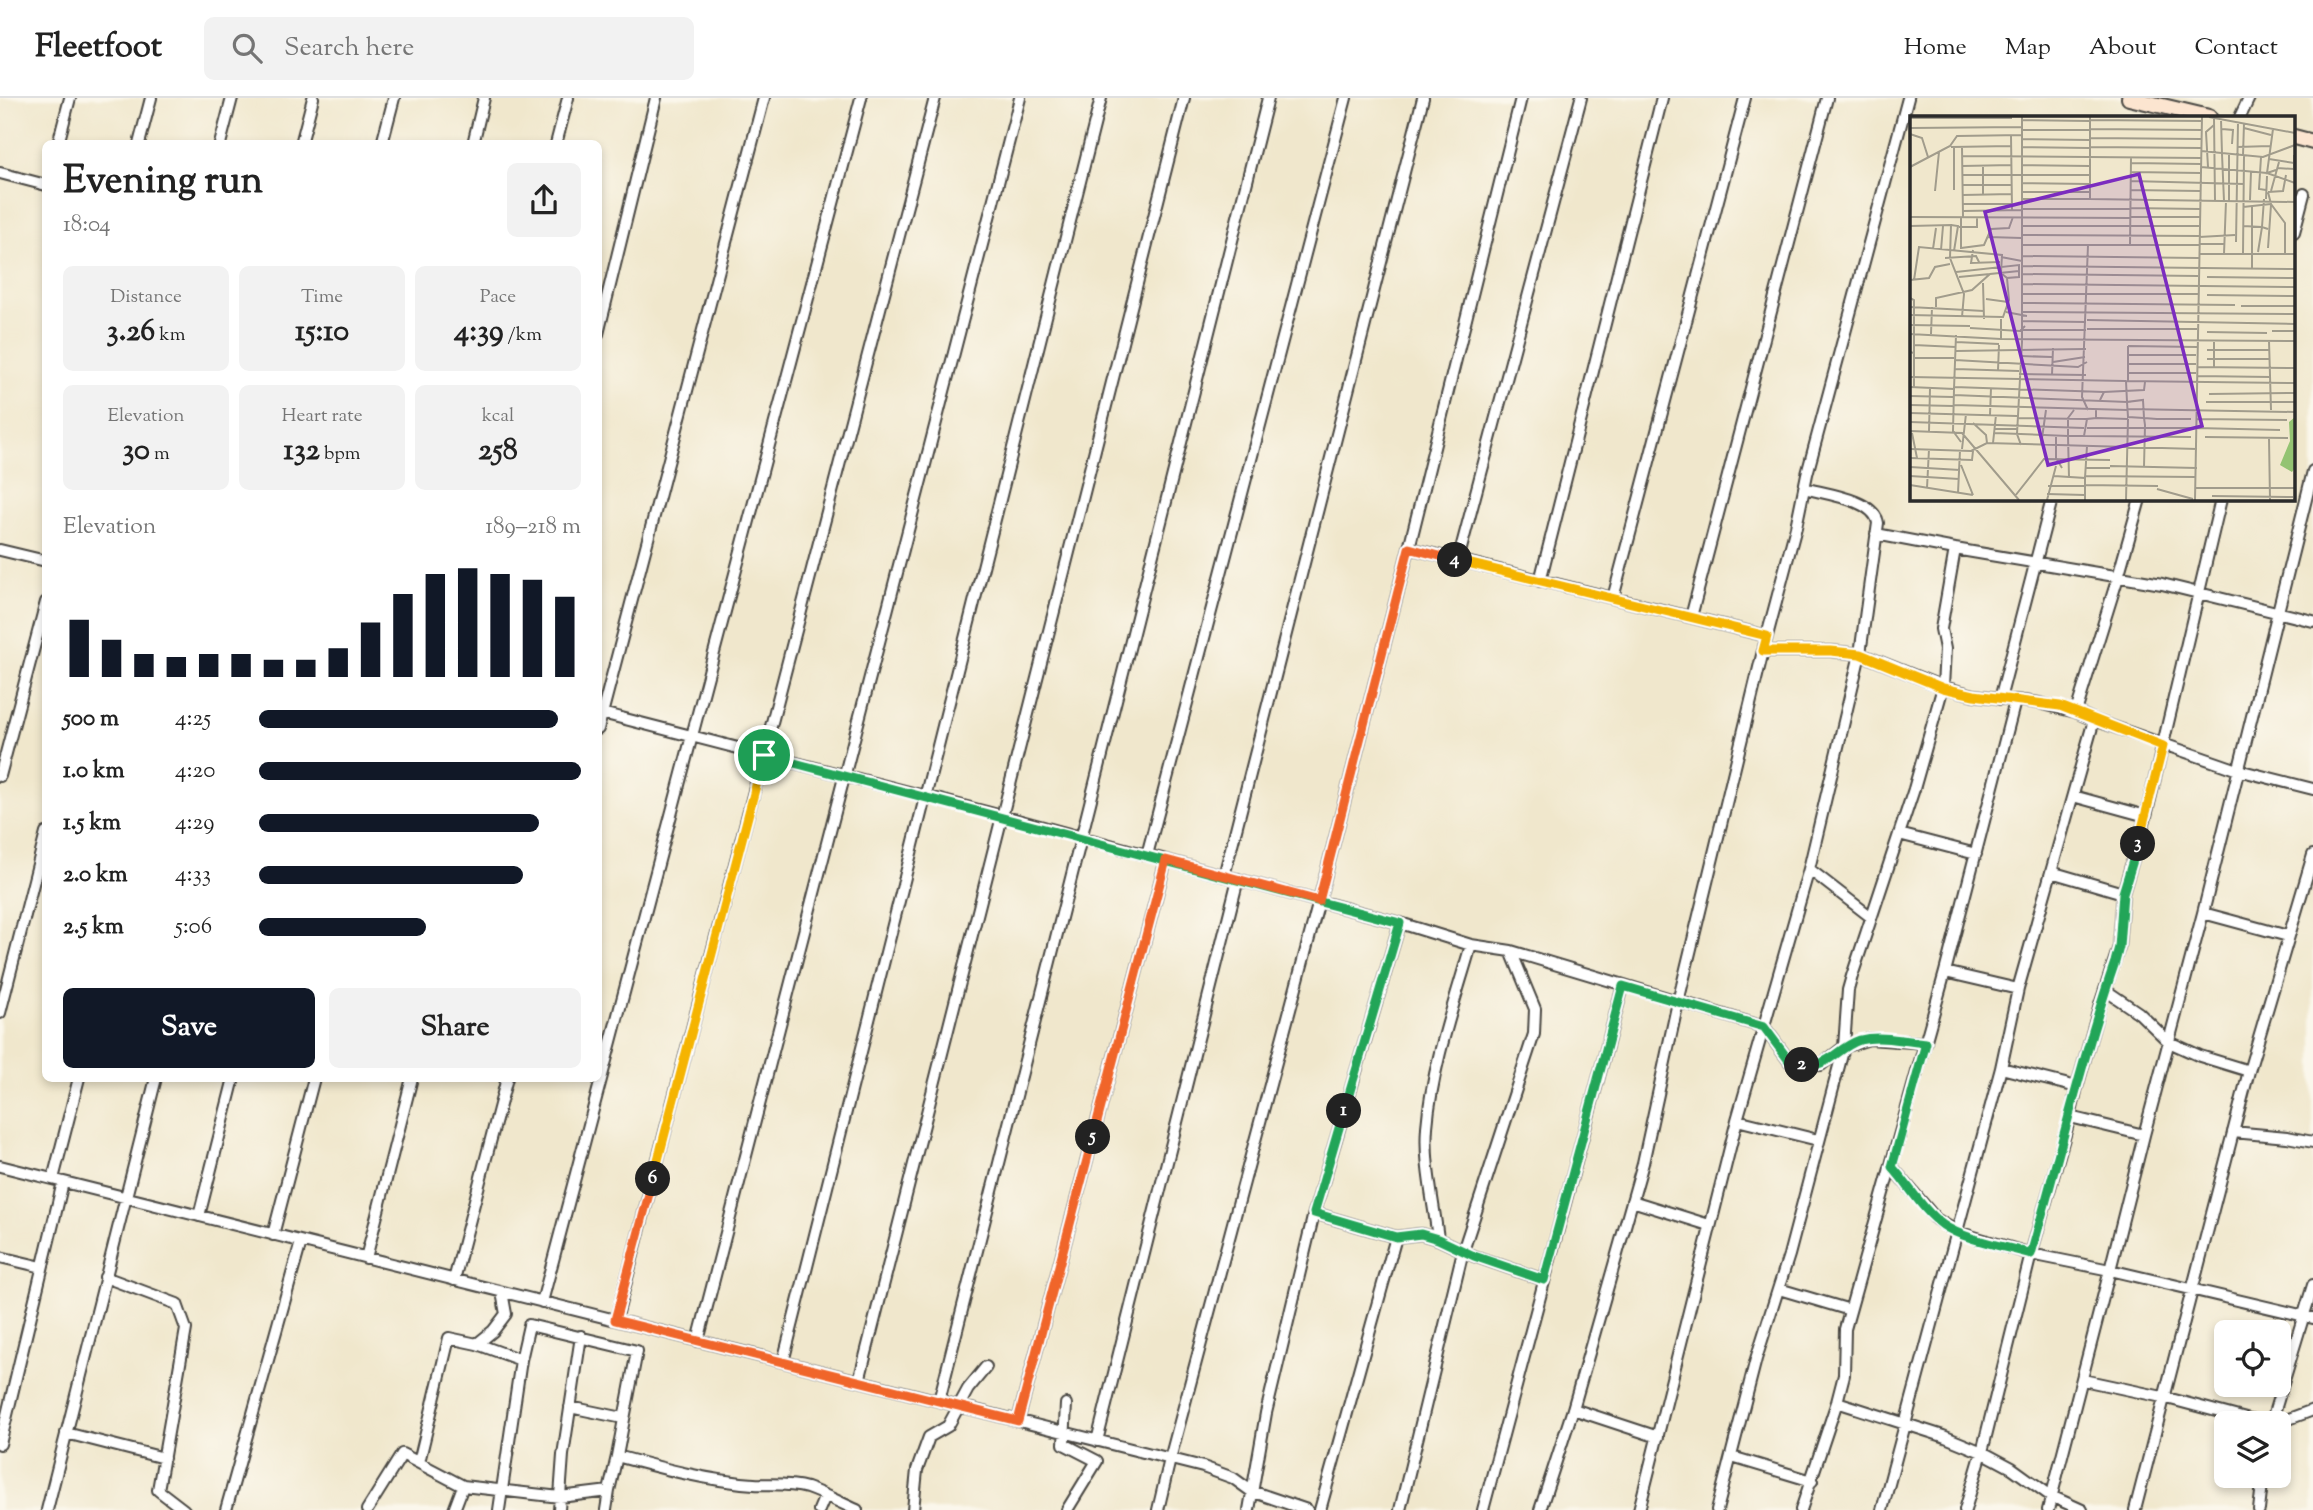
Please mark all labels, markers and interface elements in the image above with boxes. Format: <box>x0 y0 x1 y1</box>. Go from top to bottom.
search box <box>204 17 694 80</box>
text: Fleetfoot <box>35 24 162 72</box>
icon: search <box>228 29 266 67</box>
text: Search here <box>284 30 414 67</box>
text: Home <box>1904 31 1967 65</box>
text: Map <box>2005 31 2051 65</box>
text: About <box>2089 31 2156 65</box>
text: Contact <box>2194 31 2278 65</box>
inset map <box>1910 116 2296 500</box>
text: Evening run <box>63 156 263 210</box>
button: share <box>507 163 581 237</box>
text: 18:04 <box>63 209 111 242</box>
text: Distance <box>110 284 182 311</box>
text: Time <box>301 284 343 311</box>
text: Pace <box>480 284 516 311</box>
text: 3.26 <box>107 311 155 354</box>
text: 15:10 <box>295 311 349 354</box>
text: 4:39 <box>454 311 503 354</box>
text: km <box>155 322 185 349</box>
text: /km <box>503 322 542 349</box>
text: Elevation <box>107 403 185 430</box>
text: Heart rate <box>281 403 363 430</box>
text: kcal <box>482 403 514 430</box>
text: 30 <box>122 430 150 473</box>
text: 132 <box>284 430 320 473</box>
text: 258 <box>478 430 518 473</box>
text: m <box>150 441 170 468</box>
text: bpm <box>320 441 360 468</box>
text: Elevation <box>63 511 156 544</box>
text: 189–218 m <box>485 511 581 544</box>
pin: 4 <box>1438 542 1472 578</box>
text: 4 <box>1450 546 1459 573</box>
text: 500 m <box>63 703 119 736</box>
text: 4:25 <box>175 703 211 736</box>
pin <box>734 725 794 785</box>
icon: arrive <box>745 736 783 774</box>
text: 1.0 km <box>63 755 125 788</box>
text: 4:20 <box>175 755 216 788</box>
text: 1.5 km <box>63 807 121 840</box>
text: 4:29 <box>175 807 215 840</box>
pin: 3 <box>2120 826 2156 862</box>
text: 3 <box>2134 830 2141 857</box>
text: 2.0 km <box>63 859 128 892</box>
text: 4:33 <box>175 859 211 892</box>
text: 2.5 km <box>63 911 124 944</box>
text: 5:06 <box>175 911 212 944</box>
button: Save <box>63 988 315 1068</box>
button: Share <box>329 988 581 1068</box>
pin: 2 <box>1784 1048 1820 1082</box>
text: 2 <box>1797 1051 1806 1078</box>
pin: 1 <box>1326 1094 1362 1128</box>
text: 1 <box>1340 1097 1347 1124</box>
pin: 5 <box>1076 1119 1110 1154</box>
text: 5 <box>1089 1123 1096 1150</box>
pin: 6 <box>636 1162 670 1196</box>
text: 6 <box>648 1165 657 1192</box>
map controls <box>2214 1320 2291 1488</box>
button: locate <box>2214 1320 2291 1397</box>
button: layers <box>2214 1411 2291 1488</box>

